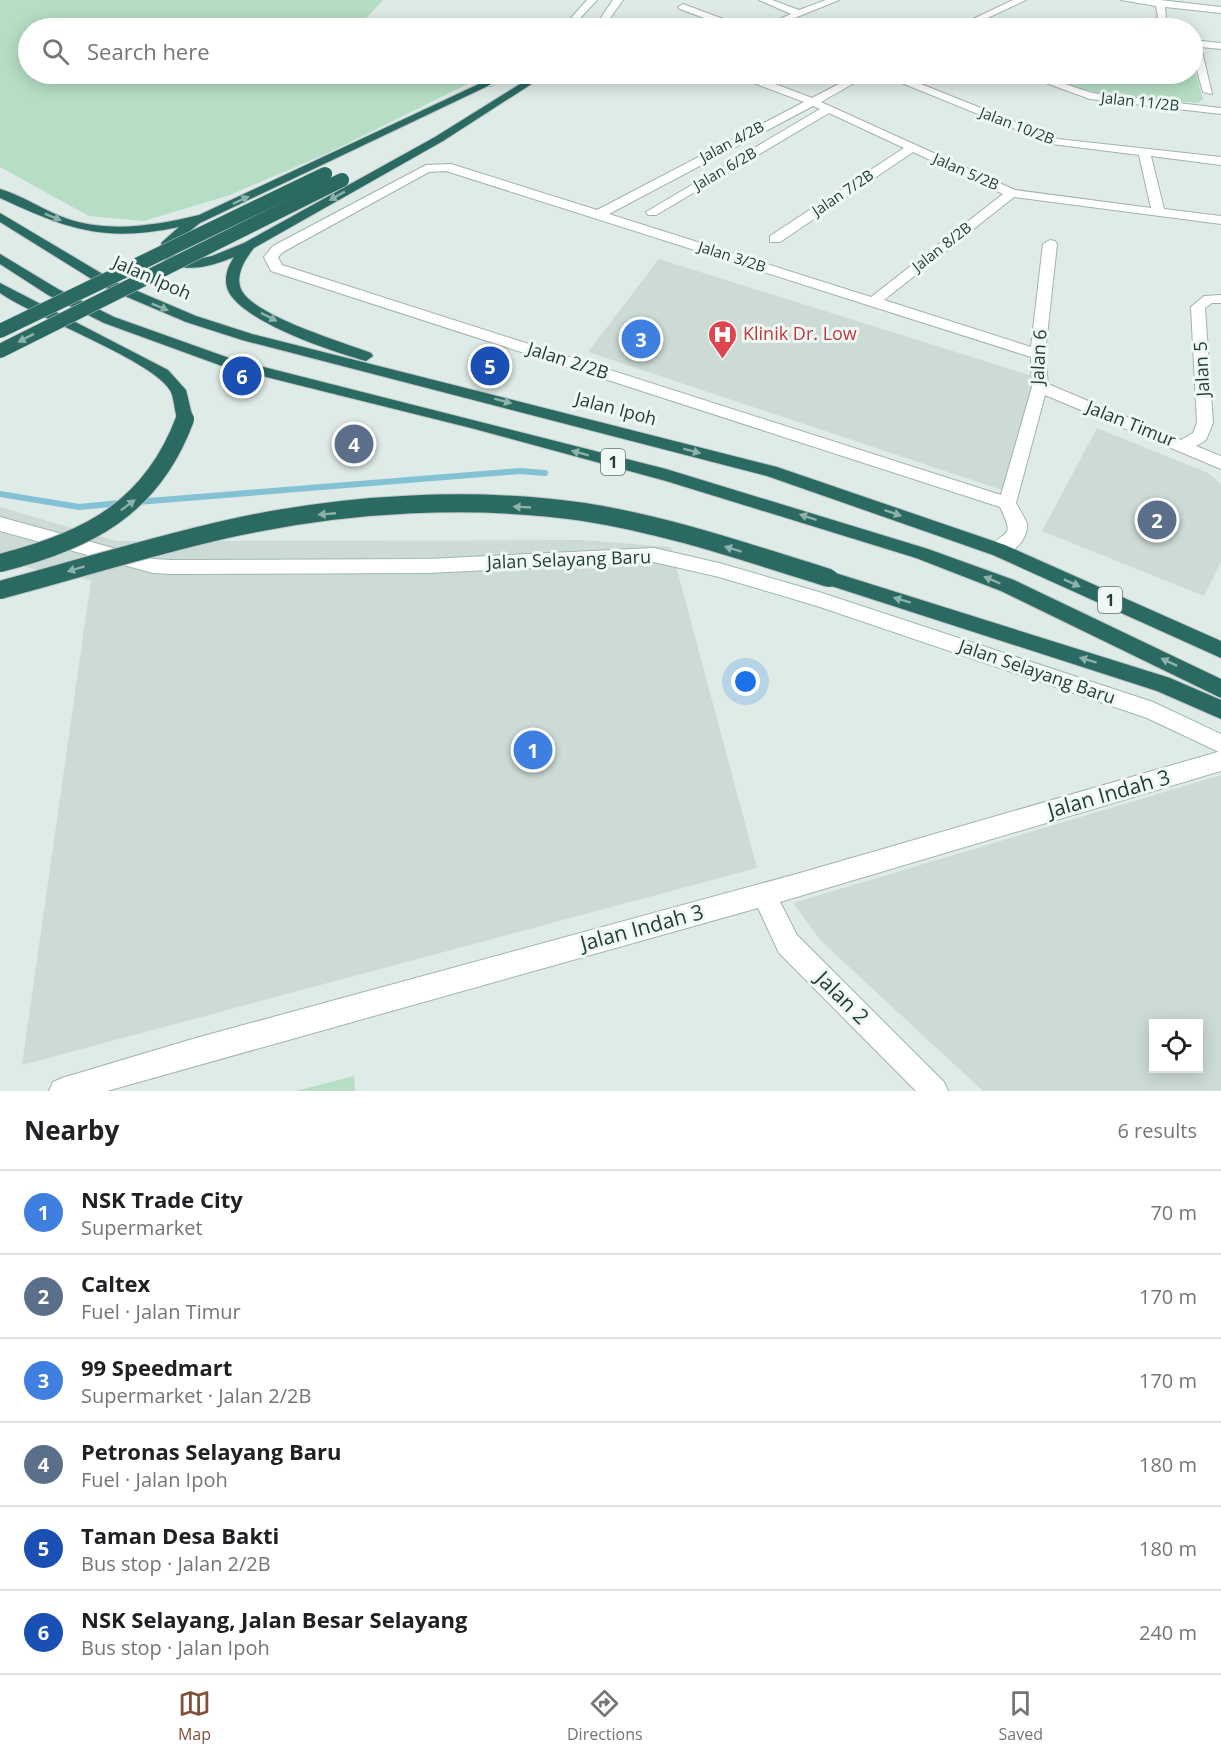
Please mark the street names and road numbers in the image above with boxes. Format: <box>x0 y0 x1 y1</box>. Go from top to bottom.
street label: Jalan 11/2B <box>1098 87 1180 115</box>
street label: Jalan 10/2B <box>975 101 1058 148</box>
street label: Jalan 4/2B <box>694 116 767 167</box>
street label: Jalan 6/2B <box>687 142 760 195</box>
street label: Jalan 5/2B <box>929 147 1002 194</box>
street label: Jalan 7/2B <box>806 164 877 221</box>
street label: Jalan 8/2B <box>906 217 975 277</box>
street label: Jalan 3/2B <box>694 235 769 276</box>
street label: Jalan Ipoh <box>108 248 195 305</box>
street label: Jalan 6 <box>1024 329 1051 387</box>
street label: Jalan 2/2B <box>523 335 612 384</box>
street label: Jalan 5 <box>1188 341 1215 399</box>
street label: Jalan Ipoh <box>571 385 659 430</box>
street label: Jalan Timur <box>1081 393 1180 452</box>
road number: 1 <box>601 449 625 475</box>
street label: Jalan Selayang Baru <box>485 544 651 574</box>
road number: 1 <box>1098 587 1122 613</box>
street label: Jalan Selayang Baru <box>954 632 1119 709</box>
street label: Jalan Indah 3 <box>1042 762 1173 824</box>
street label: Jalan Indah 3 <box>575 897 706 957</box>
street label: Jalan 2 <box>809 963 875 1030</box>

